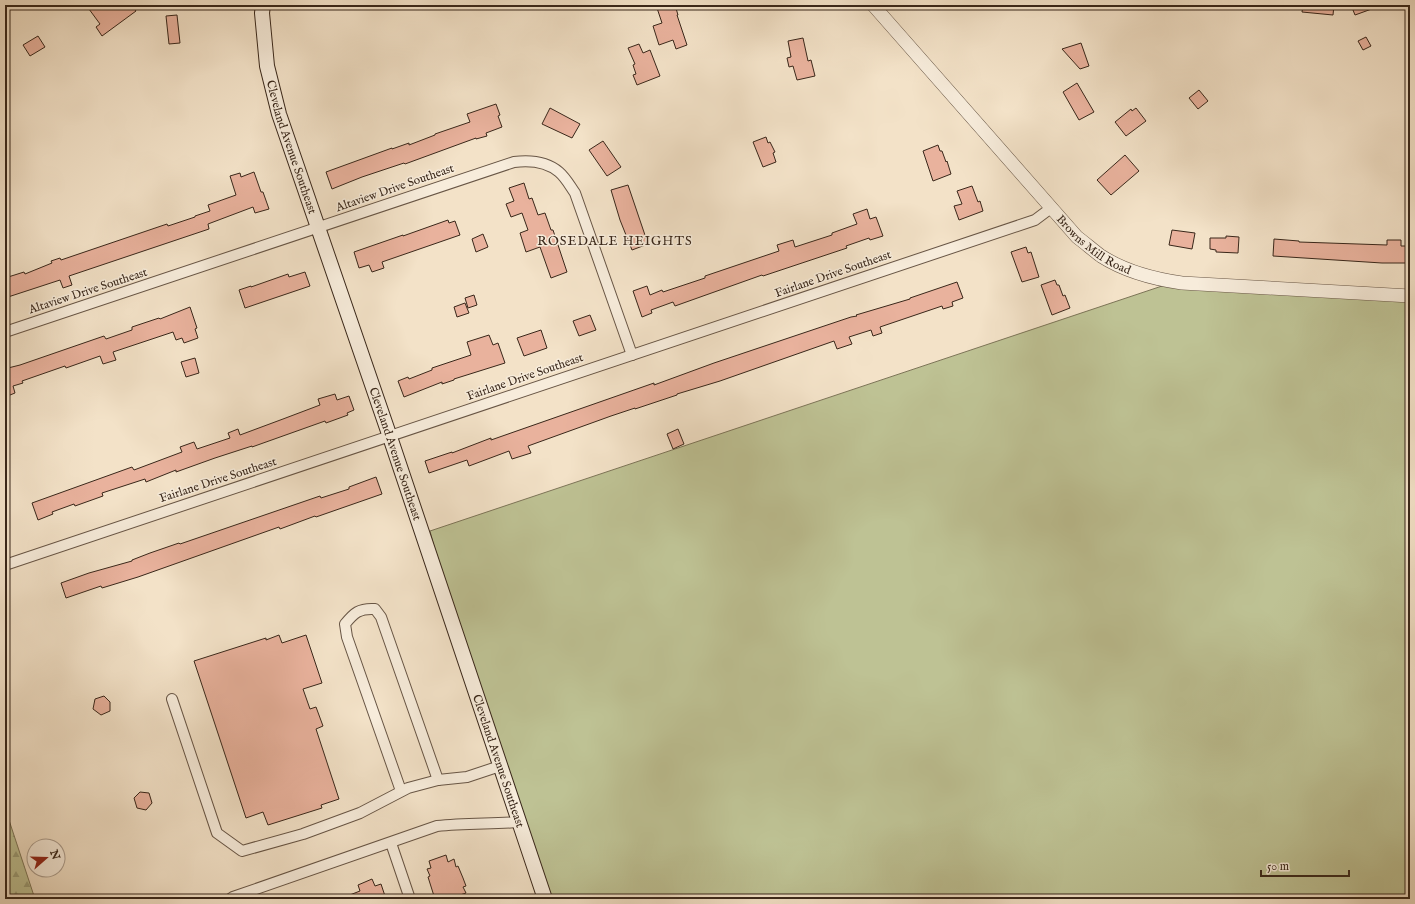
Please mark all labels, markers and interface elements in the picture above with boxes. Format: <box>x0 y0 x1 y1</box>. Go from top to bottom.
street label: Cleveland Avenue Southeast <box>263 79 320 216</box>
street label: Altaview Drive Southeast <box>333 161 456 216</box>
street label: Browns Mill Road <box>1053 212 1134 278</box>
district label: ROSEDALE HEIGHTS <box>537 233 693 250</box>
street label: Fairlane Drive Southeast <box>773 247 893 301</box>
street label: Altaview Drive Southeast <box>26 265 149 318</box>
street label: Fairlane Drive Southeast <box>465 350 585 404</box>
street label: Cleveland Avenue Southeast <box>366 385 425 522</box>
street label: Fairlane Drive Southeast <box>158 454 278 506</box>
street label: Cleveland Avenue Southeast <box>469 692 528 830</box>
north arrow <box>26 838 66 878</box>
text: N <box>46 847 63 862</box>
scale bar <box>1261 852 1349 878</box>
text: 50 m <box>1267 859 1289 874</box>

